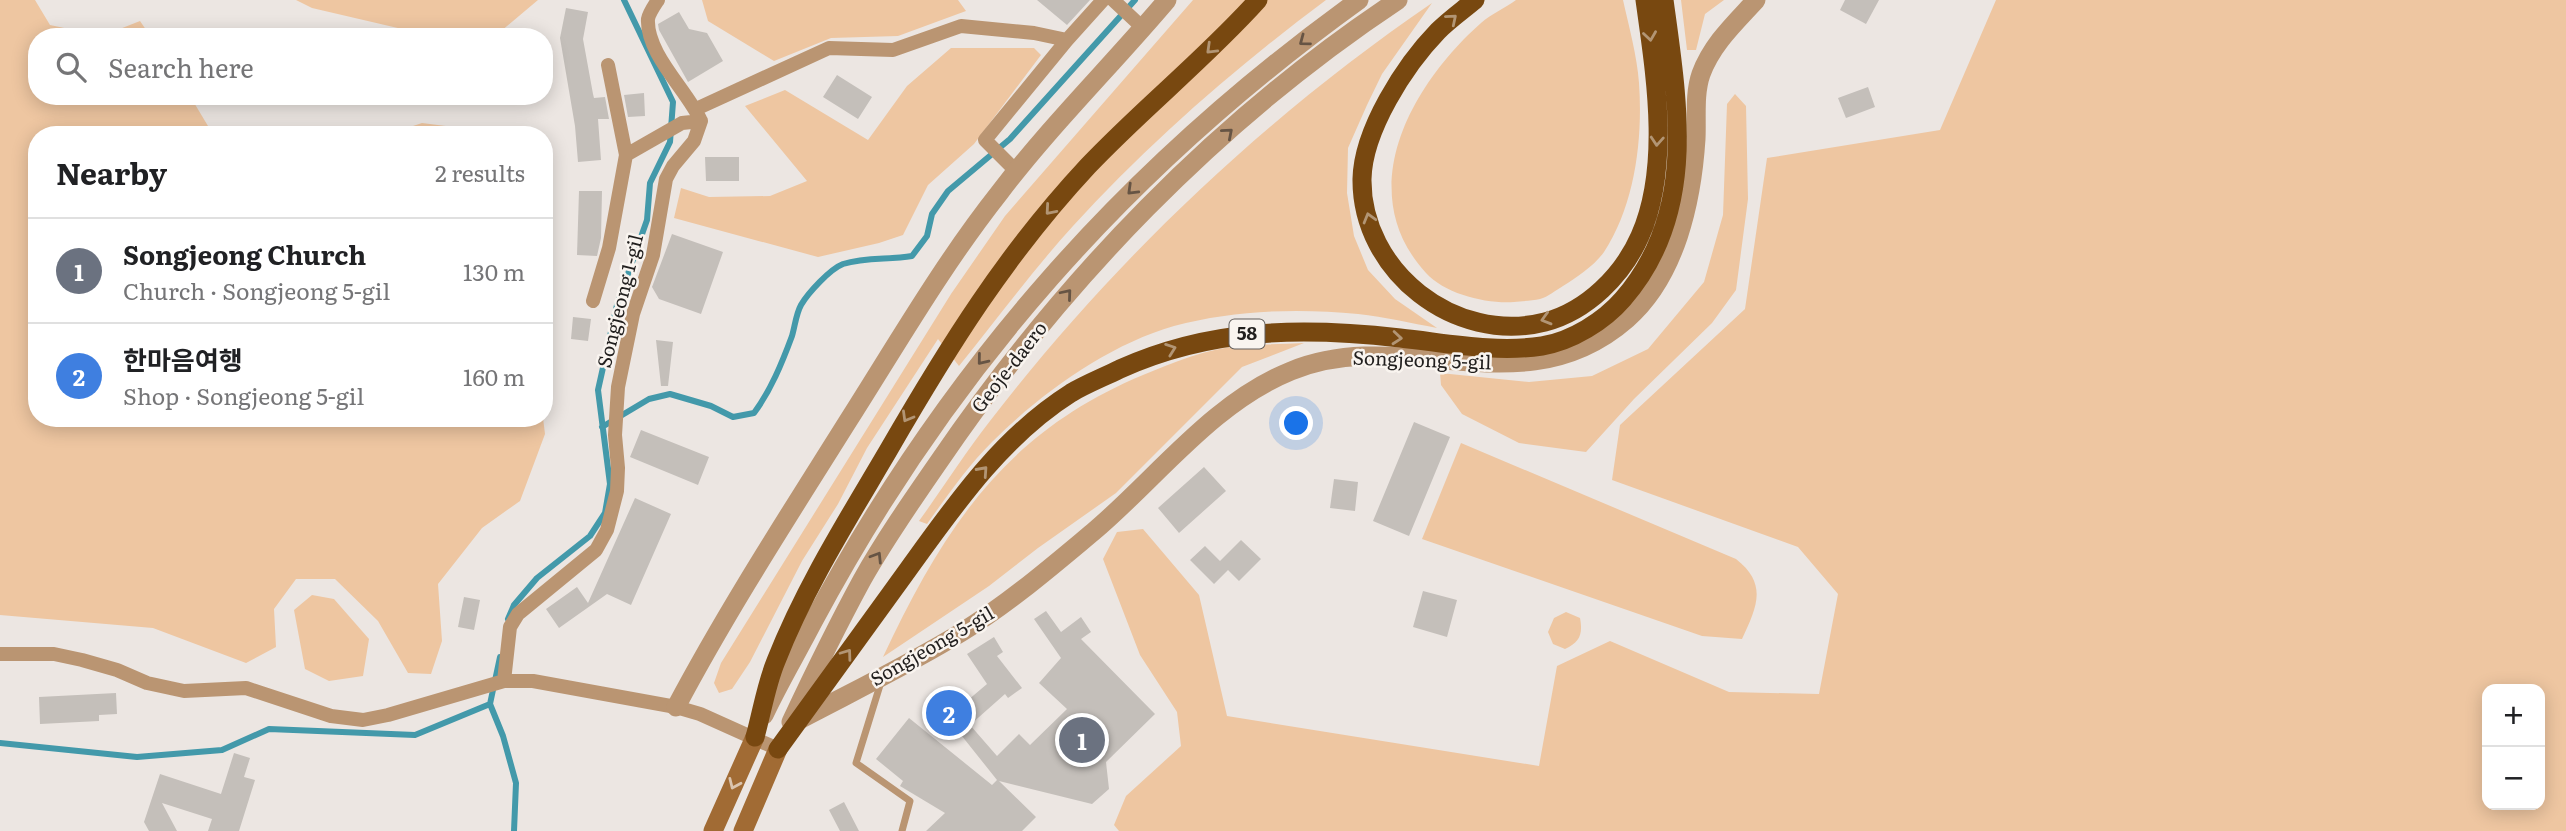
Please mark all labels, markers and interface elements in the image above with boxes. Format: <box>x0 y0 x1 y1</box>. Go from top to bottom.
one-way arrow <box>1444 15 1457 27</box>
search box <box>28 28 553 105</box>
one-way arrow <box>1642 30 1657 42</box>
one-way arrow <box>1299 33 1312 45</box>
one-way arrow <box>1206 41 1219 54</box>
text: Search here <box>108 47 254 86</box>
icon: search <box>52 48 90 86</box>
one-way arrow <box>1220 129 1233 141</box>
one-way arrow <box>1650 135 1665 146</box>
text: Nearby <box>56 150 167 194</box>
text: 2 results <box>435 155 525 189</box>
one-way arrow <box>1128 181 1141 194</box>
one-way arrow <box>1046 201 1058 214</box>
one-way arrow <box>1363 213 1378 225</box>
street label: Songjeong 1-gil <box>589 231 649 371</box>
text: Songjeong Church <box>123 234 366 273</box>
text: 1 <box>74 254 84 288</box>
text: 130 m <box>463 254 525 288</box>
text: Church · Songjeong 5-gil <box>123 273 390 307</box>
one-way arrow <box>1059 289 1072 302</box>
one-way arrow <box>1541 311 1553 326</box>
street label: Geoje-daero <box>964 315 1053 418</box>
road number: 58 <box>1230 320 1264 348</box>
one-way arrow <box>1391 330 1402 345</box>
text: 한마음여행 <box>123 339 243 378</box>
one-way arrow <box>1165 343 1177 357</box>
street label: Songjeong 5-gil <box>1352 343 1492 375</box>
one-way arrow <box>977 353 990 365</box>
text: 2 <box>73 359 85 393</box>
text: 160 m <box>463 359 525 393</box>
text: Shop · Songjeong 5-gil <box>123 378 364 412</box>
your location <box>1279 406 1313 440</box>
one-way arrow <box>903 409 916 422</box>
one-way arrow <box>975 466 987 479</box>
one-way arrow <box>868 552 881 565</box>
street label: Songjeong 5-gil <box>864 598 999 692</box>
one-way arrow <box>839 649 851 662</box>
map controls <box>2482 684 2545 810</box>
button: + <box>2482 684 2545 747</box>
pin: 2 <box>926 687 972 739</box>
pin: 1 <box>1059 714 1105 766</box>
button: − <box>2482 747 2545 810</box>
one-way arrow <box>728 777 742 789</box>

